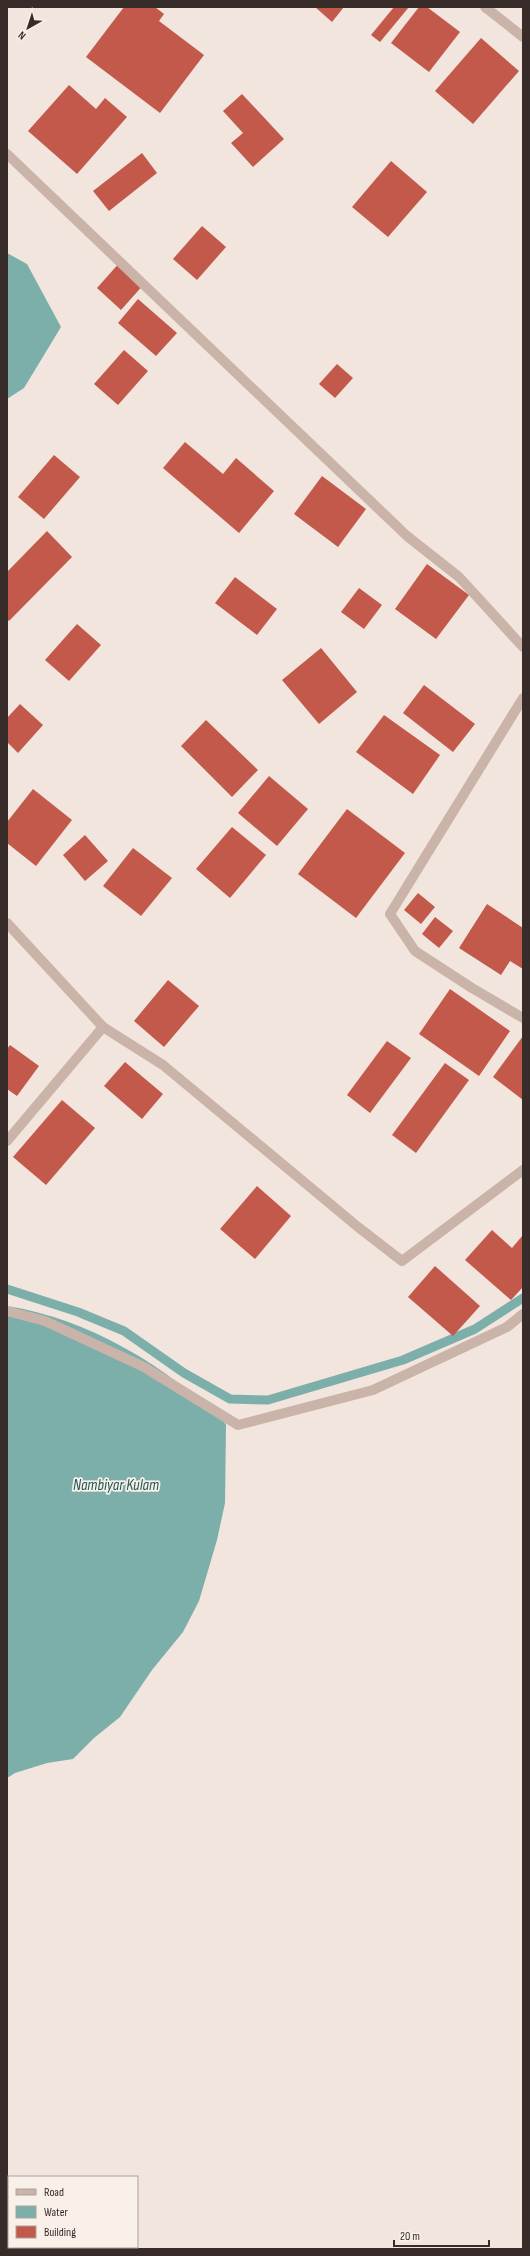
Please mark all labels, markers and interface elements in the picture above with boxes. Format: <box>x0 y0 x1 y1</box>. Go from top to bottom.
north arrow <box>8 8 48 48</box>
text: N <box>16 28 28 42</box>
water label: Nambiyar Kulam <box>73 1476 159 1495</box>
legend <box>8 2176 138 2248</box>
text: Road <box>44 2185 64 2200</box>
text: Water <box>44 2205 68 2220</box>
scale bar <box>394 2222 489 2248</box>
text: Building <box>44 2225 76 2240</box>
text: 20 m <box>400 2229 420 2244</box>

